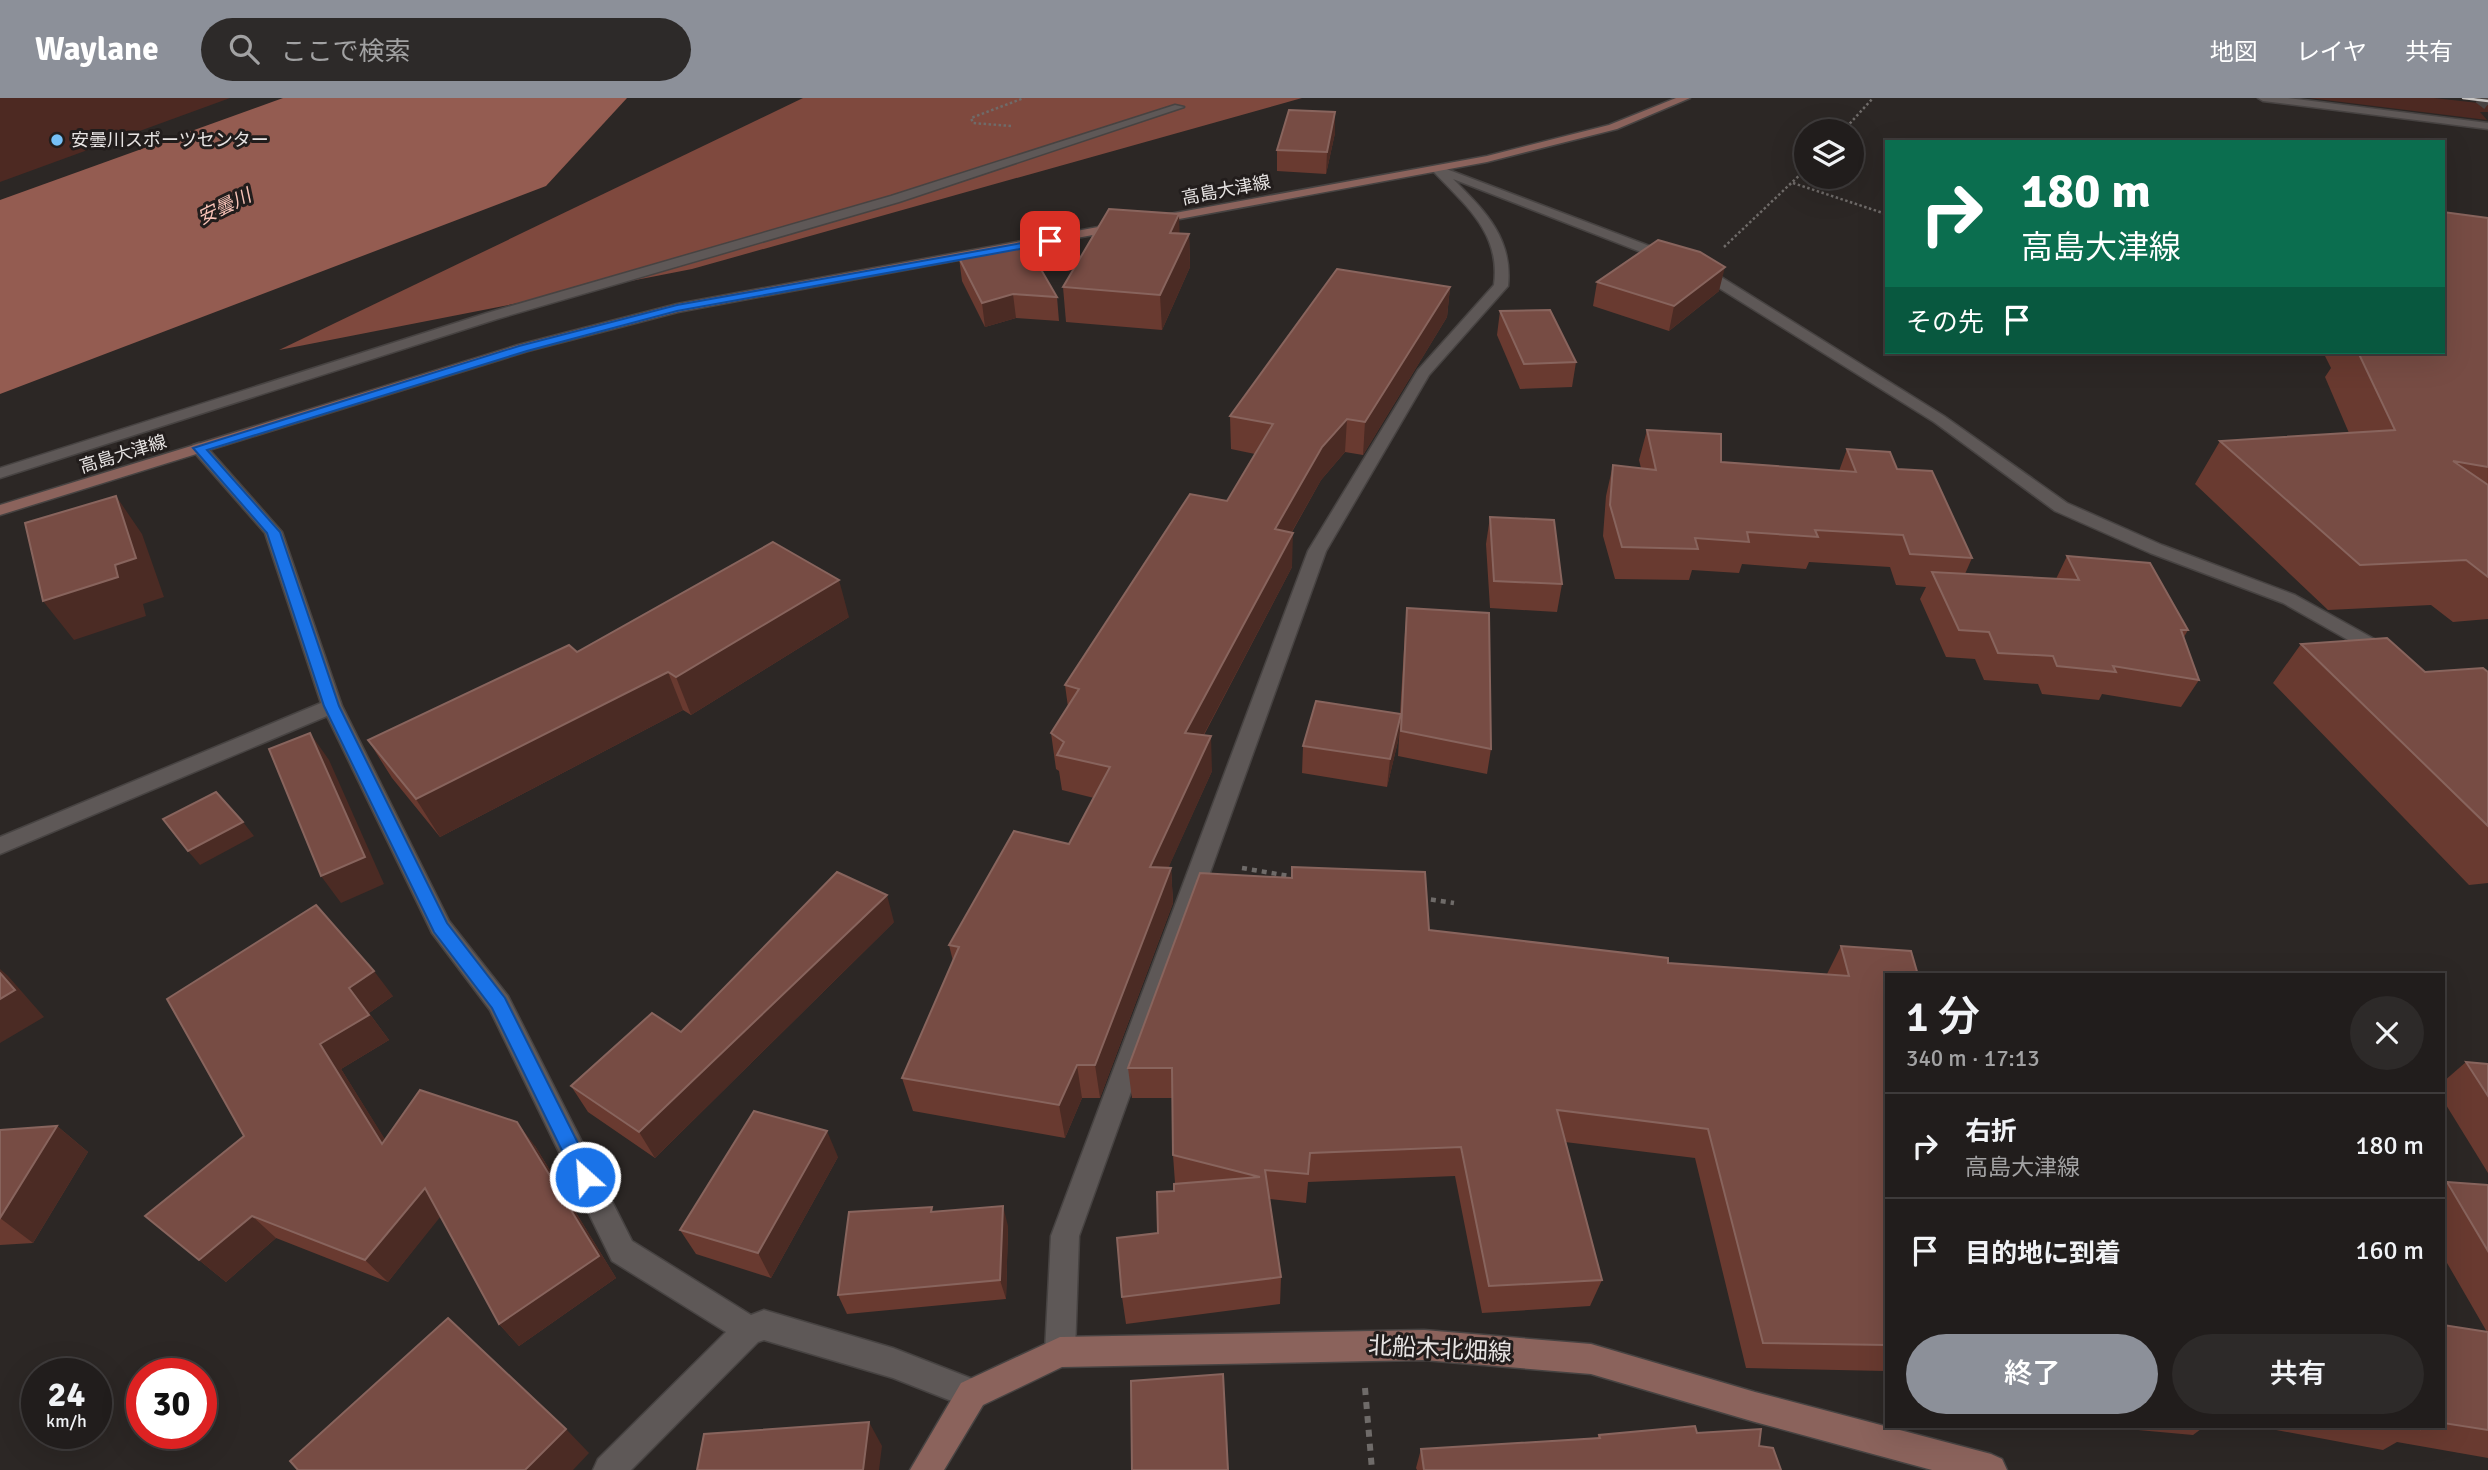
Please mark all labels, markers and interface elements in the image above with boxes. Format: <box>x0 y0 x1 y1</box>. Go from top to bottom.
search box <box>201 18 691 81</box>
text: Waylane <box>35 29 159 70</box>
icon: search <box>225 30 263 68</box>
text: ここで検索 <box>281 36 411 68</box>
text: 地図 <box>2210 37 2258 67</box>
text: レイヤ <box>2296 37 2367 67</box>
text: 共有 <box>2405 37 2453 67</box>
map controls <box>1794 119 1864 189</box>
button: layers <box>1794 119 1864 189</box>
place label: 安曇川スポーツセンター <box>71 129 269 151</box>
marker: 安曇川スポーツセンター <box>49 132 65 148</box>
text: 180 m <box>2021 161 2151 221</box>
icon: right <box>1906 168 1997 259</box>
street label: 高島大津線 <box>1180 171 1272 209</box>
water label: 安曇川 <box>194 183 257 230</box>
pin <box>1020 211 1080 271</box>
icon: arrive <box>1031 222 1069 260</box>
text: 高島大津線 <box>2021 228 2181 267</box>
icon: arrive <box>1998 301 2036 339</box>
text: その先 <box>1906 307 1984 339</box>
street label: 高島大津線 <box>77 430 169 478</box>
text: 1 分 <box>1906 992 1980 1043</box>
button: close <box>2350 996 2424 1070</box>
text: 340 m · 17:13 <box>1906 1044 2040 1073</box>
text: 右折 <box>1965 1116 2017 1148</box>
icon: right <box>1906 1127 1944 1165</box>
text: 180 m <box>2355 1130 2424 1162</box>
position arrow <box>548 1140 622 1214</box>
text: 高島大津線 <box>1965 1153 2080 1182</box>
icon: arrive <box>1906 1232 1944 1270</box>
text: 160 m <box>2355 1235 2424 1267</box>
text: 目的地に到着 <box>1965 1238 2121 1270</box>
street label: 北船木北畑線 <box>1367 1330 1513 1368</box>
button: 終了 <box>1906 1334 2158 1414</box>
button: 共有 <box>2172 1334 2424 1414</box>
speed limit sign: 30 <box>126 1358 217 1449</box>
text: 24 <box>48 1373 85 1416</box>
text: km/h <box>46 1410 87 1432</box>

